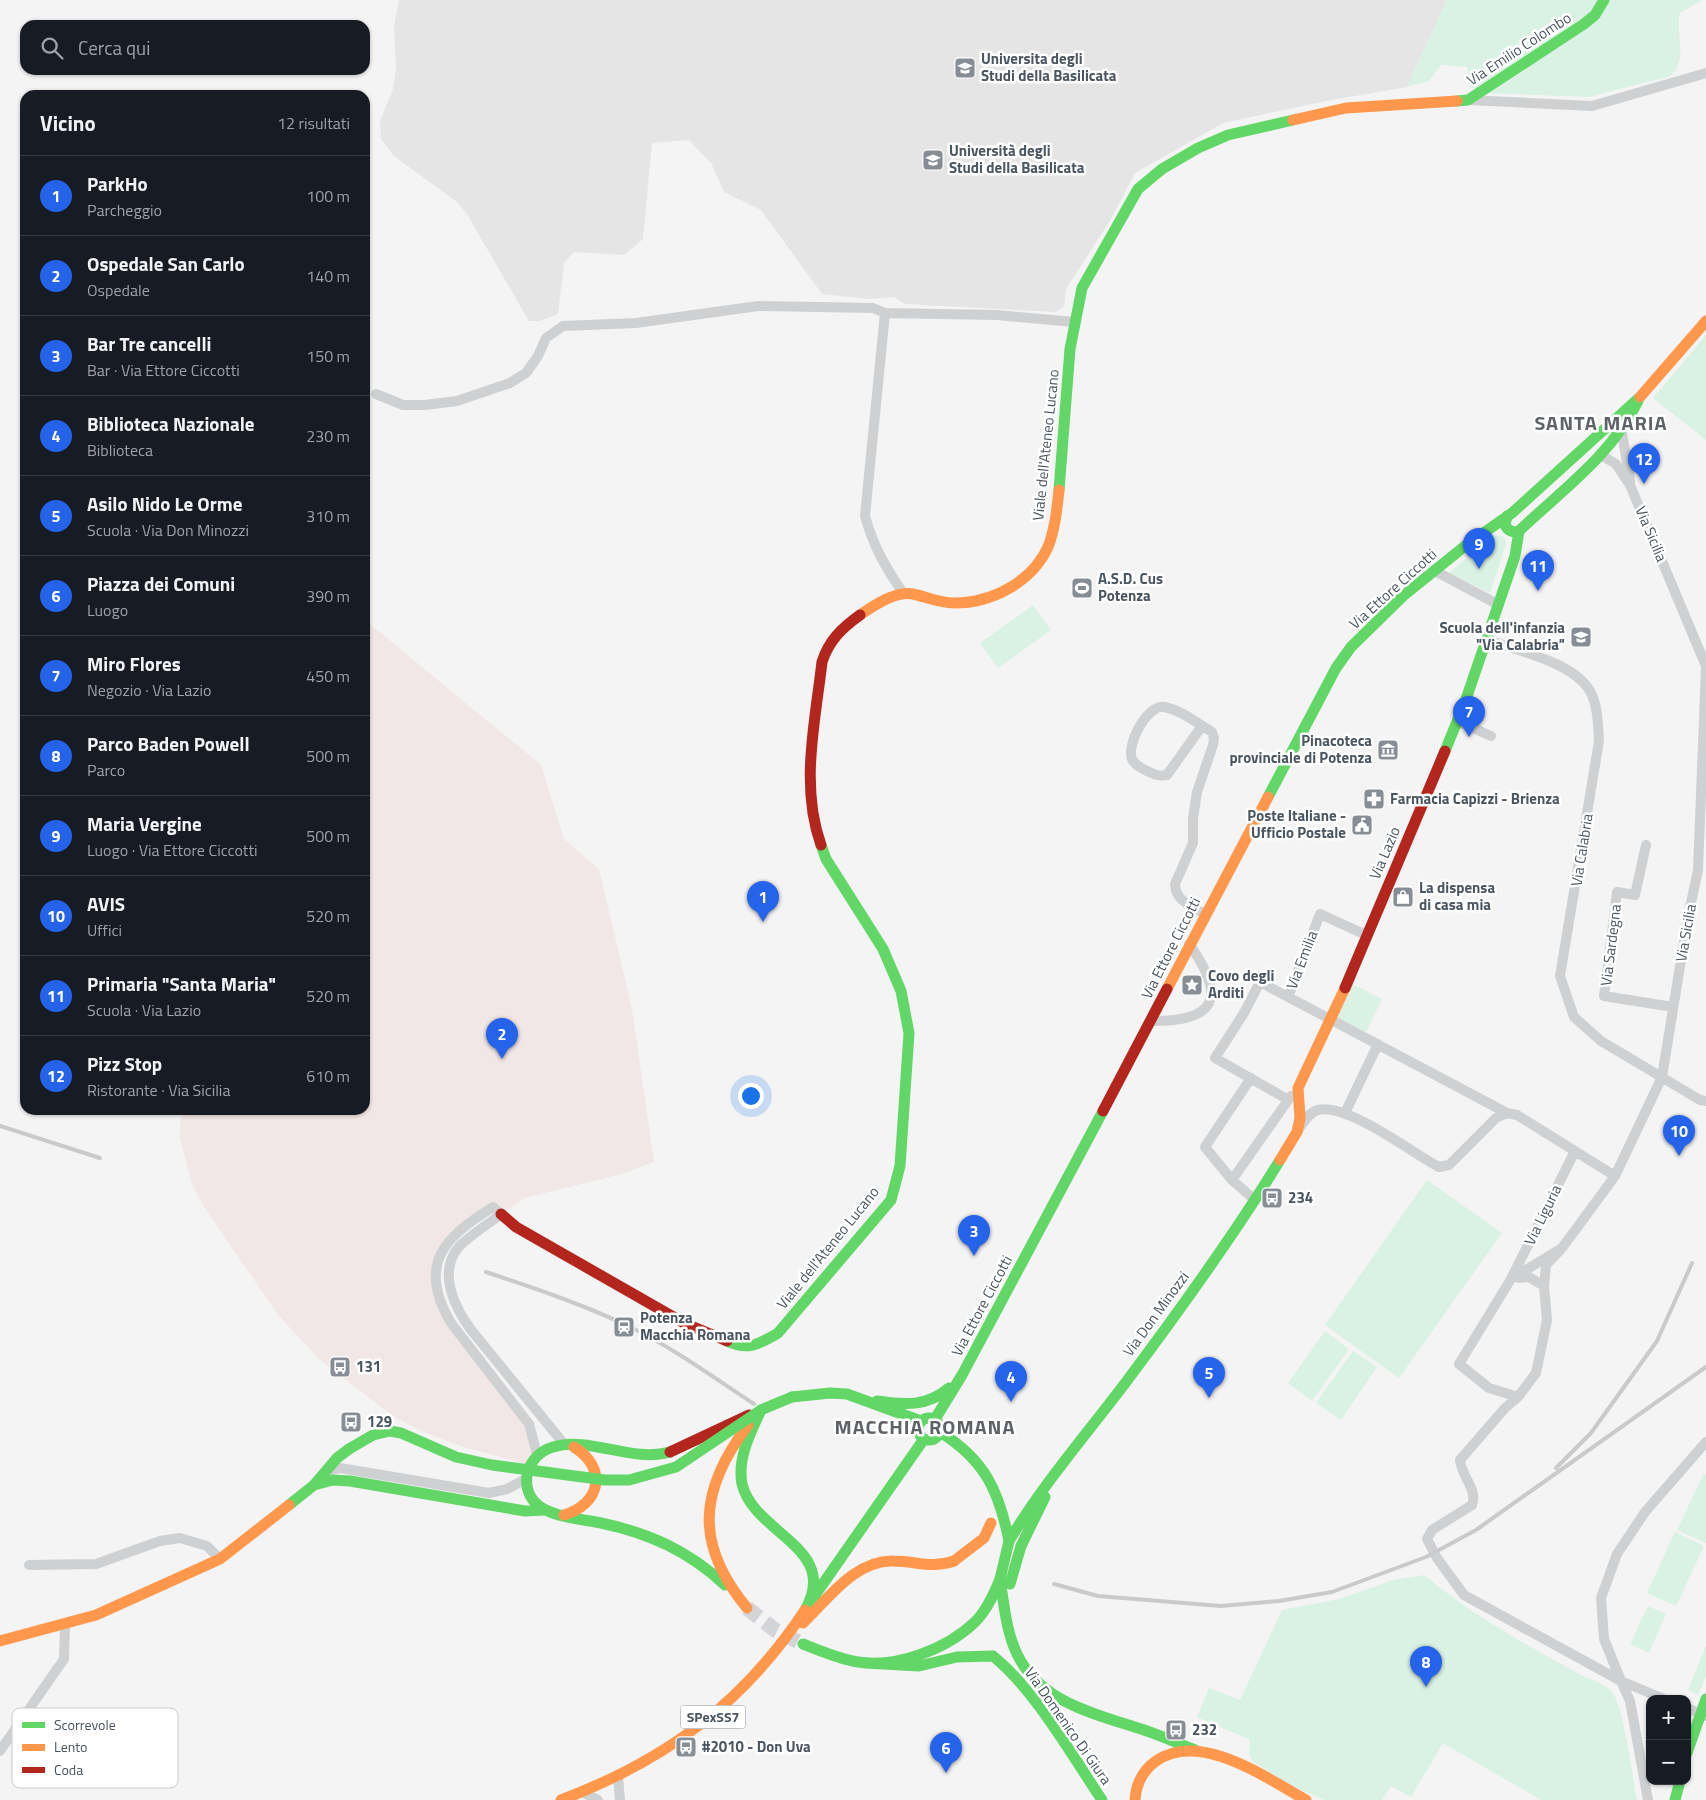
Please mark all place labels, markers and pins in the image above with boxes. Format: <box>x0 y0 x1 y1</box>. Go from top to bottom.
place label: Universita degli Studi della Basilicata <box>981 47 1117 87</box>
school or university icon: Universita degli Studi della Basilicata <box>953 56 977 80</box>
place label: Università degli Studi della Basilicata <box>949 139 1085 179</box>
school or university icon: Università degli Studi della Basilicata <box>921 148 945 172</box>
pin: 12 <box>1628 443 1660 484</box>
pin: 9 <box>1463 528 1495 569</box>
pin: 11 <box>1522 550 1554 591</box>
place label: A.S.D. Cus Potenza <box>1098 567 1163 607</box>
sports icon: A.S.D. Cus Potenza <box>1070 576 1094 600</box>
place label: Scuola dell'infanzia "Via Calabria" <box>1439 616 1565 656</box>
school or university icon: Scuola dell'infanzia "Via Calabria" <box>1569 625 1593 649</box>
pin: 7 <box>1453 696 1485 737</box>
place label: Pinacoteca provinciale di Potenza <box>1229 729 1372 769</box>
museum icon: Pinacoteca provinciale di Potenza <box>1376 738 1400 762</box>
pharmacy icon: Farmacia Capizzi - Brienza <box>1362 787 1386 811</box>
place label: Farmacia Capizzi - Brienza <box>1390 787 1560 810</box>
place label: Poste Italiane - Ufficio Postale <box>1247 804 1346 844</box>
public building icon: Poste Italiane - Ufficio Postale <box>1350 813 1374 837</box>
place label: La dispensa di casa mia <box>1419 876 1495 916</box>
pin: 1 <box>747 881 779 922</box>
shop icon: La dispensa di casa mia <box>1391 885 1415 909</box>
place label: Covo degli Arditi <box>1208 964 1274 1004</box>
place icon: Covo degli Arditi <box>1180 973 1204 997</box>
pin: 2 <box>486 1018 518 1059</box>
pin: 10 <box>1663 1115 1695 1156</box>
bus stop icon: 234 <box>1260 1186 1284 1210</box>
place label: 234 <box>1288 1186 1313 1209</box>
pin: 3 <box>958 1215 990 1256</box>
place label: Potenza Macchia Romana <box>640 1306 751 1346</box>
station icon: Potenza Macchia Romana <box>612 1315 636 1339</box>
bus stop icon: 131 <box>328 1355 352 1379</box>
place label: 131 <box>356 1355 381 1378</box>
pin: 5 <box>1193 1357 1225 1398</box>
pin: 4 <box>995 1361 1027 1402</box>
bus stop icon: 129 <box>339 1410 363 1434</box>
place label: 129 <box>367 1410 392 1433</box>
pin: 8 <box>1410 1646 1442 1687</box>
bus stop icon: 232 <box>1164 1718 1188 1742</box>
place label: 232 <box>1192 1718 1217 1741</box>
pin: 6 <box>930 1732 962 1773</box>
bus stop icon: #2010 - Don Uva <box>674 1735 698 1759</box>
place label: #2010 - Don Uva <box>702 1735 811 1758</box>

